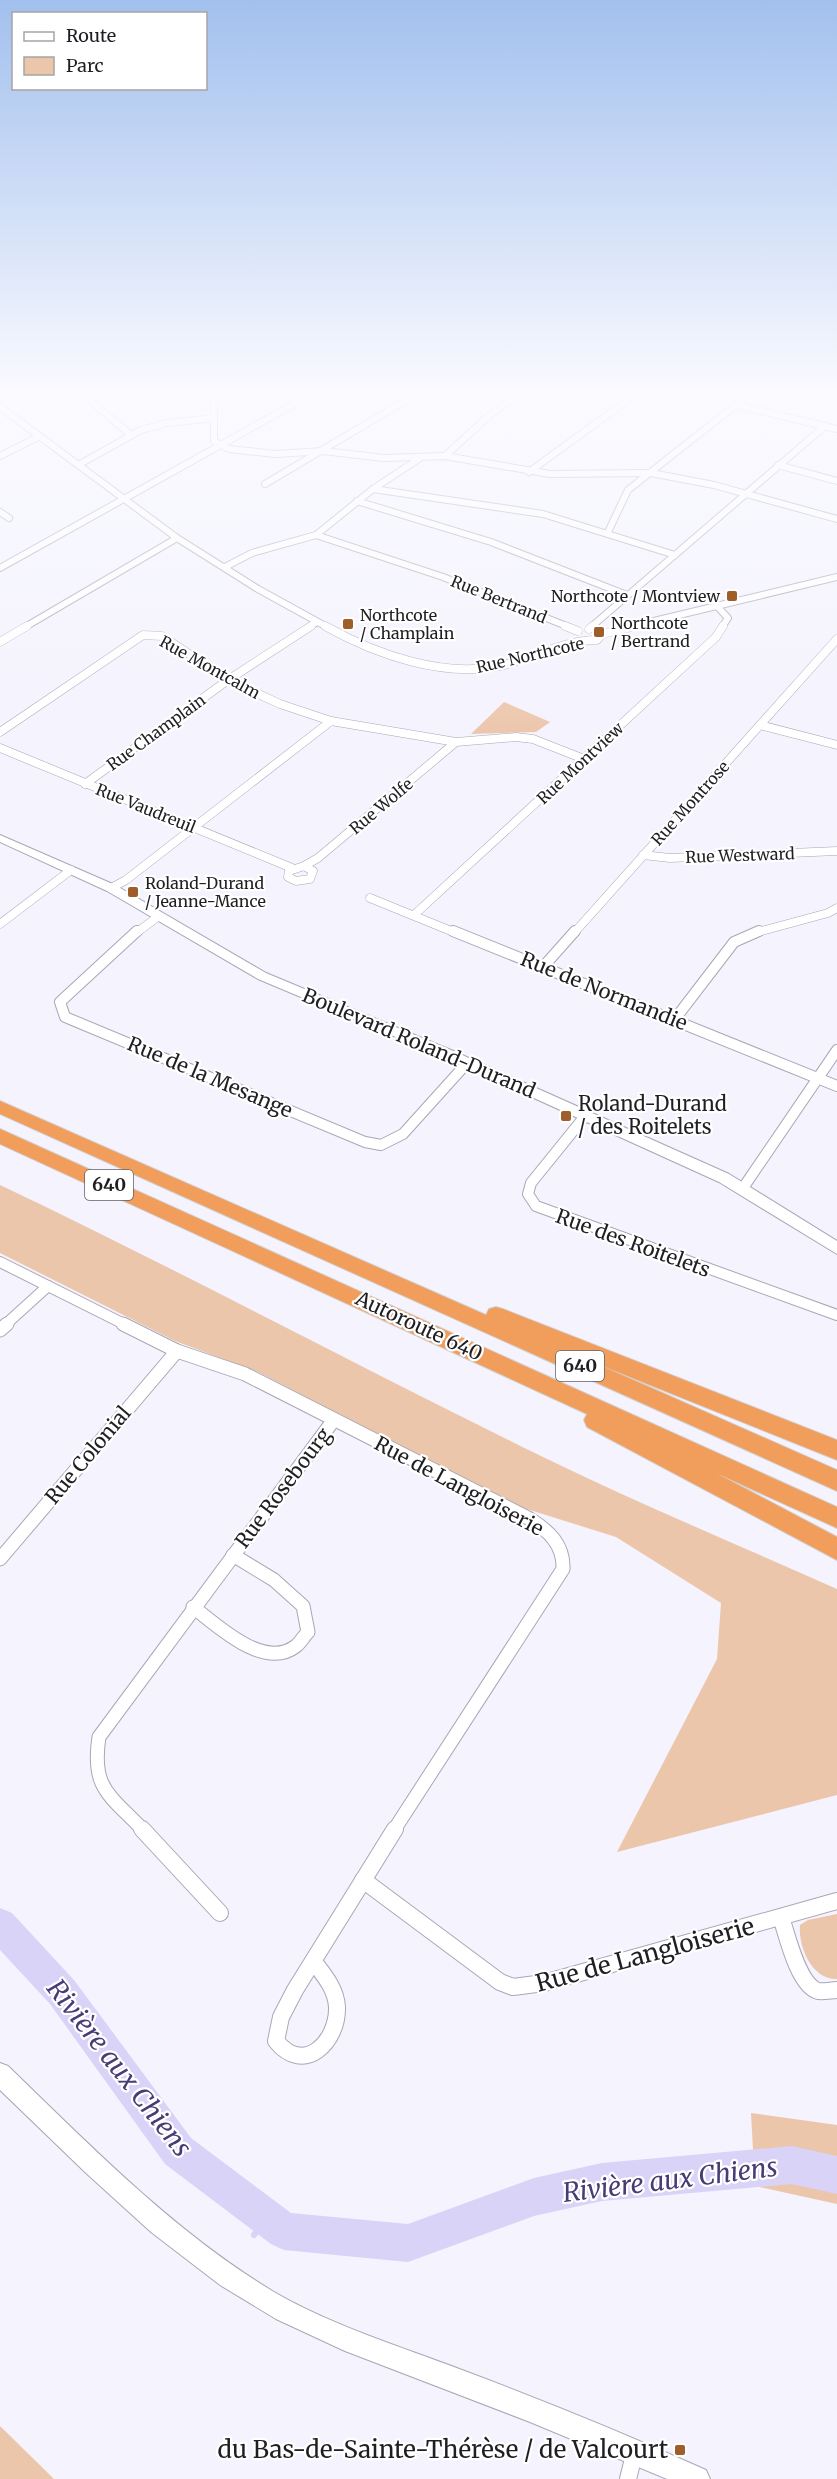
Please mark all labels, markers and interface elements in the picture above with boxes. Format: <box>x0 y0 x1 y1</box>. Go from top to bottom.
legend <box>12 12 207 90</box>
text: Route <box>66 24 116 47</box>
text: Parc <box>66 54 104 77</box>
street label: Rue Bertrand <box>448 571 550 627</box>
place label: Northcote / Montview <box>551 586 720 606</box>
marker: Northcote / Montview <box>725 589 739 603</box>
place label: Northcote / Champlain <box>360 605 455 643</box>
place label: Northcote / Bertrand <box>611 613 690 651</box>
marker: Northcote / Champlain <box>341 617 355 631</box>
marker: Northcote / Bertrand <box>592 625 606 639</box>
street label: Rue Montcalm <box>156 631 264 703</box>
street label: Rue Northcote <box>474 633 586 677</box>
street label: Rue Champlain <box>103 689 210 775</box>
street label: Rue Montview <box>533 717 628 808</box>
street label: Rue Montrose <box>647 757 733 849</box>
street label: Rue Wolfe <box>345 774 417 838</box>
street label: Rue Vaudreuil <box>93 779 199 837</box>
street label: Rue Westward <box>685 843 795 867</box>
place label: Roland-Durand / Jeanne-Mance <box>145 873 266 911</box>
marker: Roland-Durand / Jeanne-Mance <box>126 885 140 899</box>
street label: Rue de Normandie <box>517 946 691 1035</box>
street label: Boulevard Roland-Durand <box>299 982 539 1103</box>
street label: Rue de la Mesange <box>124 1030 296 1123</box>
place label: Roland-Durand / des Roitelets <box>578 1091 727 1139</box>
marker: Roland-Durand / des Roitelets <box>559 1109 573 1123</box>
road number: 640 <box>85 1170 133 1200</box>
street label: Rue des Roitelets <box>553 1203 714 1282</box>
street label: Autoroute 640 <box>351 1285 487 1366</box>
road number: 640 <box>556 1351 604 1381</box>
street label: Rue Colonial <box>39 1401 136 1509</box>
street label: Rue Rosebourg <box>229 1423 336 1553</box>
street label: Rue de Langloiserie <box>370 1430 548 1541</box>
street label: Rue de Langloiserie <box>532 1910 758 1999</box>
water label: Rivière aux Chiens <box>40 1972 199 2163</box>
water label: Rivière aux Chiens <box>561 2150 779 2209</box>
place label: du Bas-de-Sainte-Thérèse / de Valcourt <box>218 2434 669 2465</box>
marker: du Bas-de-Sainte-Thérèse / de Valcourt <box>673 2443 687 2457</box>

